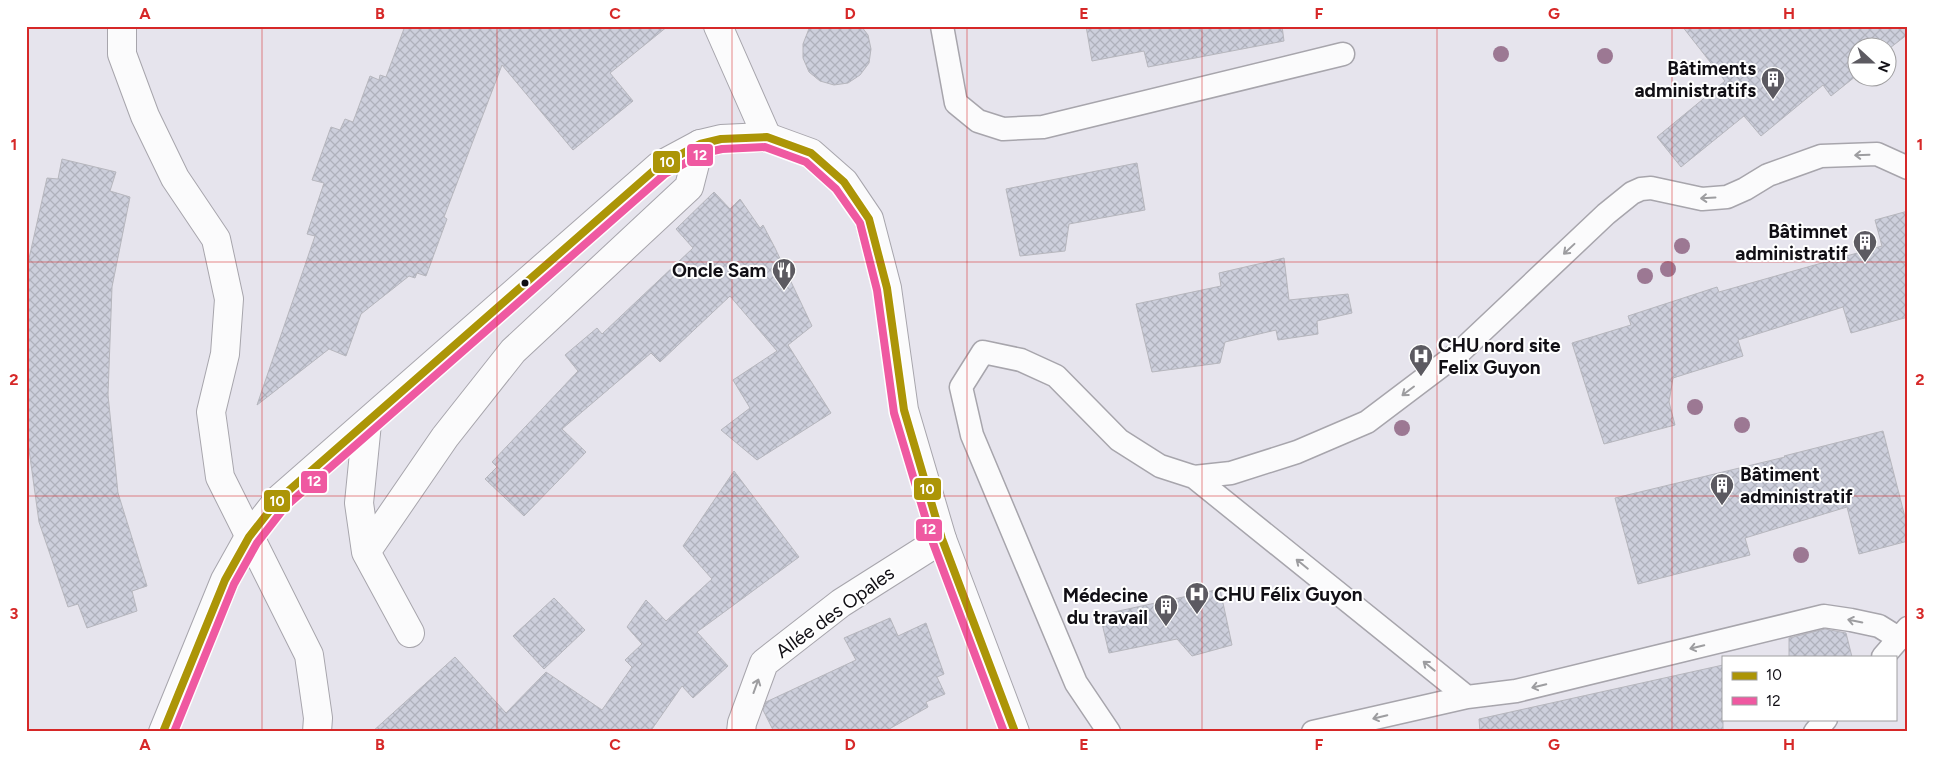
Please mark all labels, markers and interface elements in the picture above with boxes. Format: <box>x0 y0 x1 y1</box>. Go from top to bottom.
text: A <box>139 4 151 23</box>
text: B <box>375 4 385 23</box>
text: C <box>609 4 621 23</box>
text: D <box>844 4 856 23</box>
text: E <box>1079 4 1089 23</box>
text: F <box>1315 4 1324 23</box>
text: G <box>1548 4 1560 23</box>
text: H <box>1783 4 1795 23</box>
north arrow <box>1846 38 1896 88</box>
place label: Bâtiments administratifs <box>1634 57 1756 102</box>
text: N <box>1874 58 1894 75</box>
building icon: Bâtiments administratifs <box>1760 66 1786 100</box>
text: 1 <box>11 135 17 154</box>
text: 1 <box>1917 135 1923 154</box>
line badge: 12 <box>686 143 714 167</box>
text: 12 <box>693 147 707 164</box>
line badge: 10 <box>652 150 681 174</box>
one-way arrow <box>1854 150 1870 159</box>
text: 10 <box>660 154 674 171</box>
one-way arrow <box>1701 194 1717 203</box>
place label: Bâtimnet administratif <box>1735 220 1849 265</box>
building icon: Bâtimnet administratif <box>1852 229 1878 263</box>
one-way arrow <box>1563 243 1575 255</box>
restaurant icon: Oncle Sam <box>771 257 797 291</box>
place label: Oncle Sam <box>672 259 766 282</box>
unlabelled marker <box>520 278 530 288</box>
place label: CHU nord site Felix Guyon <box>1438 334 1561 379</box>
hospital icon: CHU nord site Felix Guyon <box>1408 343 1434 377</box>
text: 2 <box>9 370 19 389</box>
text: 2 <box>1915 370 1925 389</box>
one-way arrow <box>1401 386 1415 396</box>
place label: Bâtiment administratif <box>1740 463 1853 508</box>
line badge: 12 <box>300 470 328 494</box>
building icon: Bâtiment administratif <box>1709 472 1735 506</box>
text: 12 <box>307 473 321 490</box>
line badge: 10 <box>913 477 942 501</box>
text: 10 <box>920 481 934 498</box>
line badge: 10 <box>263 489 291 513</box>
text: 10 <box>270 493 284 510</box>
line badge: 12 <box>915 518 943 542</box>
text: 12 <box>922 521 936 538</box>
one-way arrow <box>1296 559 1309 570</box>
street label: Allée des Opales <box>771 561 899 663</box>
hospital icon: CHU Félix Guyon <box>1184 581 1210 615</box>
place label: CHU Félix Guyon <box>1214 583 1363 606</box>
place label: Médecine du travail <box>1063 584 1148 629</box>
building icon: Médecine du travail <box>1153 593 1179 627</box>
text: 3 <box>10 604 19 623</box>
text: 3 <box>1916 604 1925 623</box>
one-way arrow <box>1848 615 1864 625</box>
one-way arrow <box>1689 643 1705 652</box>
legend <box>1722 656 1896 720</box>
one-way arrow <box>1423 661 1436 672</box>
text: 10 <box>1766 666 1782 684</box>
one-way arrow <box>752 678 761 694</box>
one-way arrow <box>1531 682 1547 691</box>
text: 12 <box>1766 692 1781 710</box>
one-way arrow <box>1372 713 1388 722</box>
text: A <box>139 735 151 754</box>
text: B <box>375 735 385 754</box>
text: C <box>609 735 621 754</box>
text: D <box>844 735 856 754</box>
text: E <box>1079 735 1089 754</box>
text: F <box>1315 735 1324 754</box>
text: G <box>1548 735 1560 754</box>
text: H <box>1783 735 1795 754</box>

